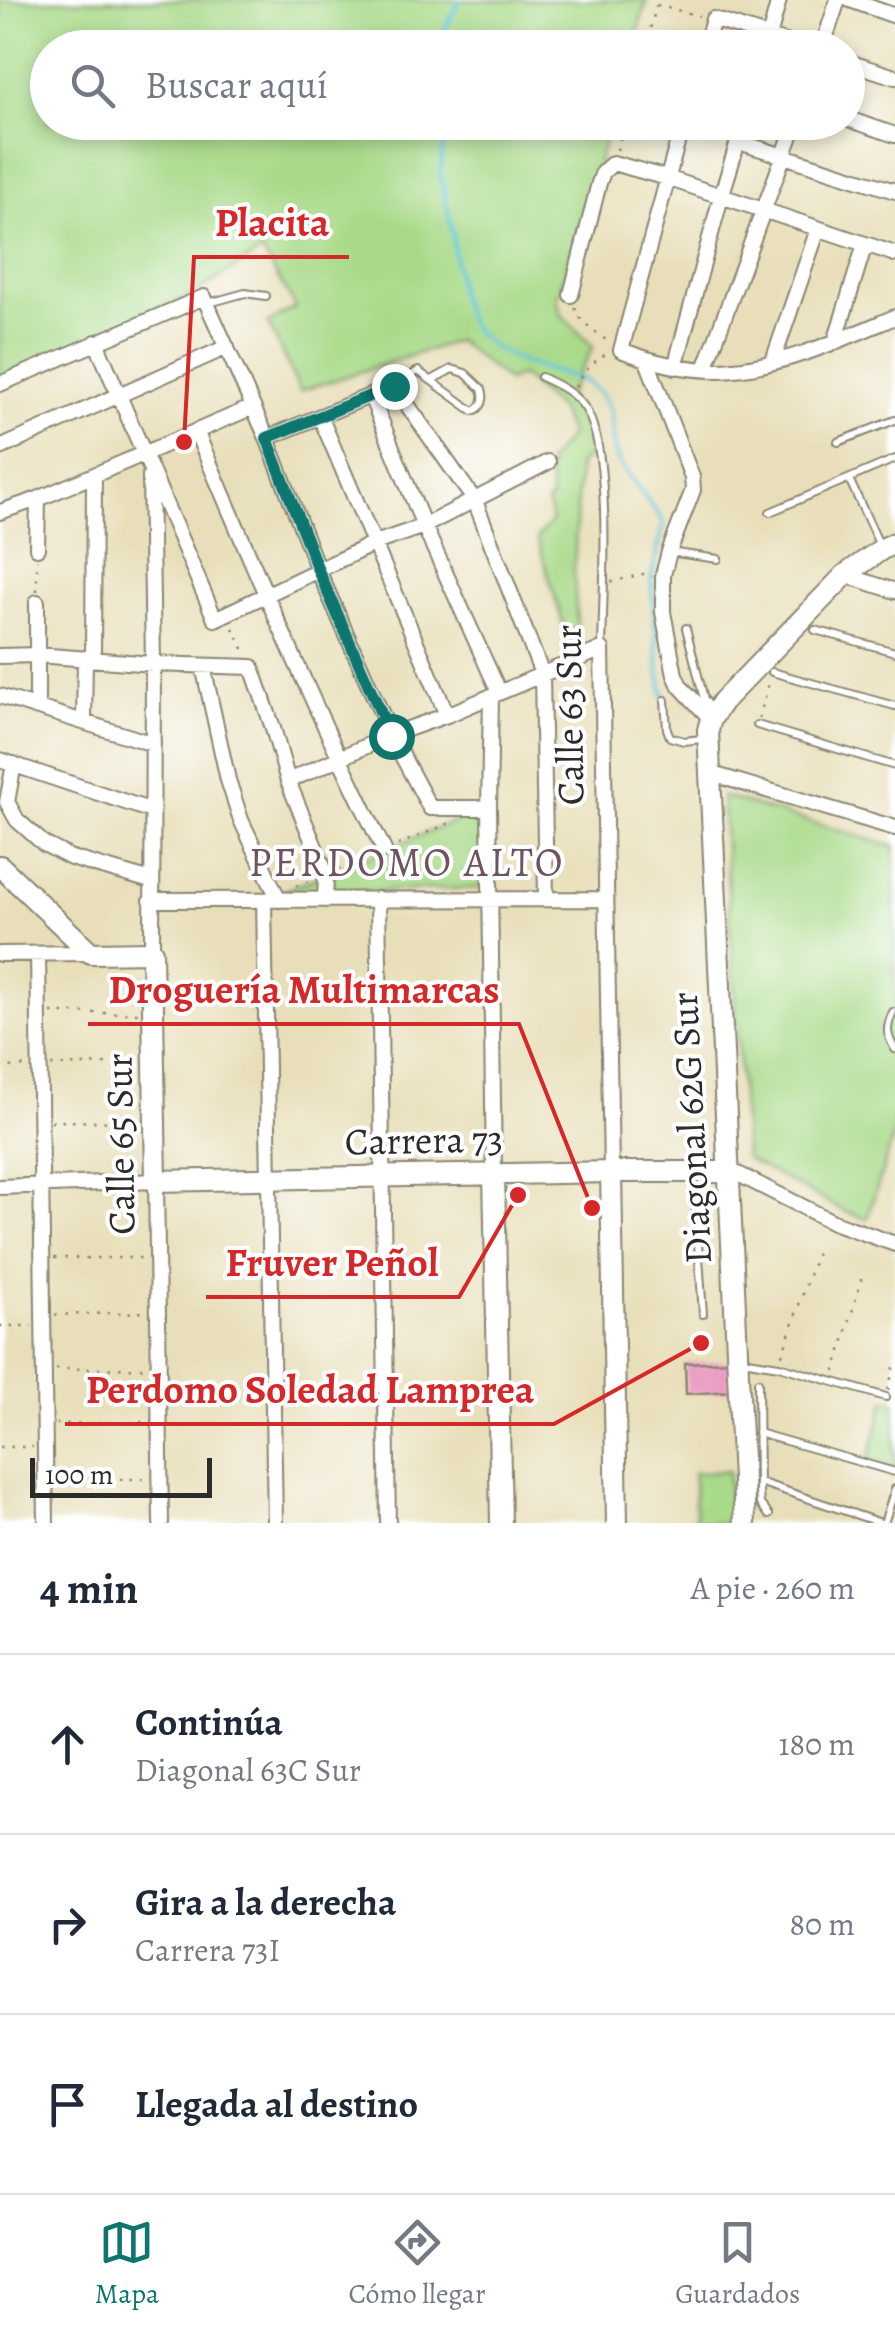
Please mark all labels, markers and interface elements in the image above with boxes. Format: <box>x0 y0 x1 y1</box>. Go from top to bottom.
search box <box>30 30 865 140</box>
icon: search <box>65 58 120 113</box>
text: Buscar aquí <box>145 59 328 111</box>
callout: Placita <box>194 187 349 257</box>
text: Placita <box>215 195 330 250</box>
route end <box>372 364 418 410</box>
street label: Calle 63 Sur <box>541 624 597 806</box>
route start <box>369 714 415 760</box>
district label: PERDOMO ALTO <box>249 835 565 890</box>
callout: Droguería Multimarcas <box>88 954 519 1024</box>
text: Droguería Multimarcas <box>108 962 500 1017</box>
street label: Diagonal 62G Sur <box>658 991 724 1265</box>
street label: Calle 65 Sur <box>92 1053 148 1235</box>
street label: Carrera 73 <box>344 1113 504 1167</box>
callout: Fruver Peñol <box>206 1227 459 1297</box>
text: Fruver Peñol <box>226 1235 439 1290</box>
callout: Perdomo Soledad Lamprea <box>65 1354 554 1424</box>
text: Perdomo Soledad Lamprea <box>86 1362 535 1417</box>
scale bar <box>30 1453 212 1498</box>
text: 100 m <box>45 1456 113 1494</box>
text: 4 min <box>40 1560 138 1617</box>
text: A pie · 260 m <box>691 1566 855 1610</box>
text: Continúa <box>135 1696 283 1748</box>
icon: ahead <box>40 1717 95 1772</box>
text: 180 m <box>779 1722 855 1766</box>
text: Diagonal 63C Sur <box>135 1748 361 1792</box>
text: Gira a la derecha <box>135 1876 396 1928</box>
icon: right <box>40 1897 95 1952</box>
text: 80 m <box>789 1902 855 1946</box>
text: Carrera 73I <box>135 1928 280 1972</box>
icon: arrive <box>40 2077 95 2132</box>
text: Llegada al destino <box>135 2078 418 2130</box>
tab: Mapa <box>95 2215 159 2313</box>
tab: Cómo llegar <box>349 2215 486 2313</box>
tab: Guardados <box>675 2215 800 2313</box>

